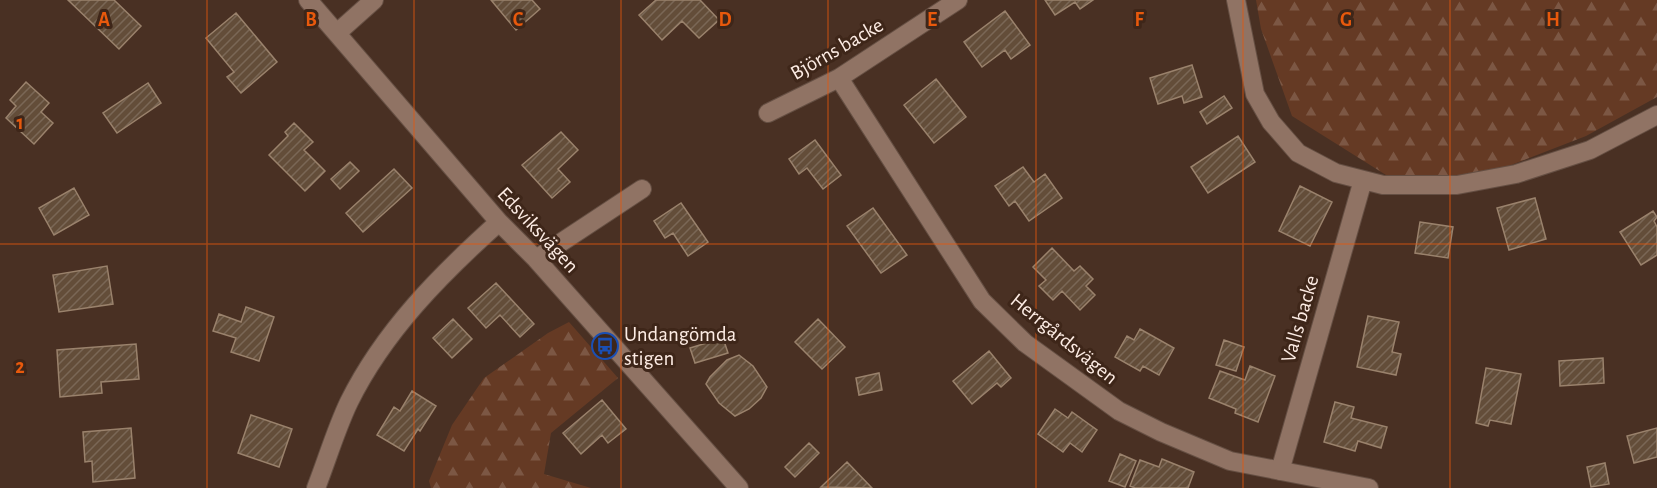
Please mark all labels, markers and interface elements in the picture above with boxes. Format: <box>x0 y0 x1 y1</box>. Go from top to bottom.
text: A <box>98 10 110 30</box>
text: B <box>305 10 317 30</box>
text: C <box>513 10 524 30</box>
text: D <box>718 10 732 30</box>
text: E <box>927 10 937 30</box>
text: F <box>1134 10 1144 30</box>
text: G <box>1340 10 1352 30</box>
text: H <box>1546 10 1560 30</box>
street label: Björns backe <box>787 14 887 84</box>
text: 1 <box>16 113 24 133</box>
street label: Edsviksvägen <box>493 183 583 277</box>
street label: Valls backe <box>1278 273 1322 365</box>
street label: Herrgårdsvägen <box>1006 290 1122 388</box>
place label: Undangömda stigen <box>624 324 737 369</box>
bus stop icon: Undangömda stigen <box>590 331 620 361</box>
text: 2 <box>15 357 25 377</box>

